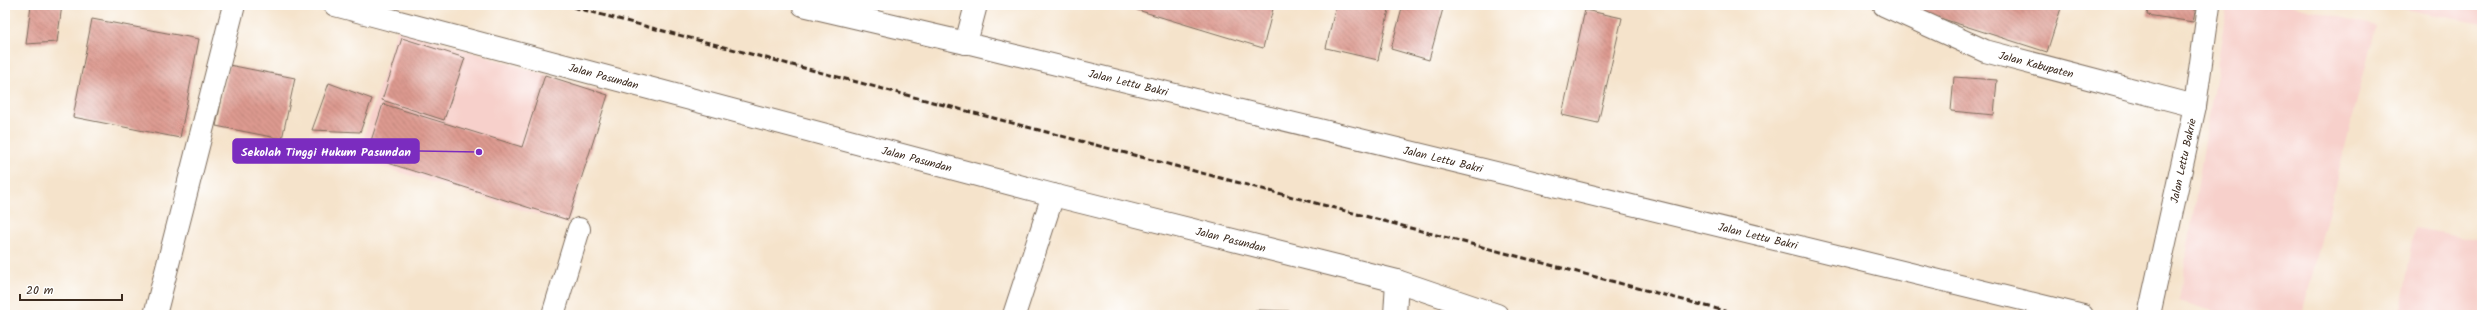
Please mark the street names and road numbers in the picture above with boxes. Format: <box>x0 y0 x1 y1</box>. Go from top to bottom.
street label: Jalan Kabupaten <box>1997 47 2076 84</box>
street label: Jalan Pasundan <box>566 59 641 95</box>
street label: Jalan Lettu Bakri <box>1086 65 1170 102</box>
street label: Jalan Lettu Bakrie <box>2166 117 2202 205</box>
street label: Jalan Pasundan <box>880 142 954 178</box>
street label: Jalan Lettu Bakri <box>1401 142 1485 179</box>
street label: Jalan Lettu Bakri <box>1716 218 1800 255</box>
street label: Jalan Pasundan <box>1193 223 1268 258</box>

